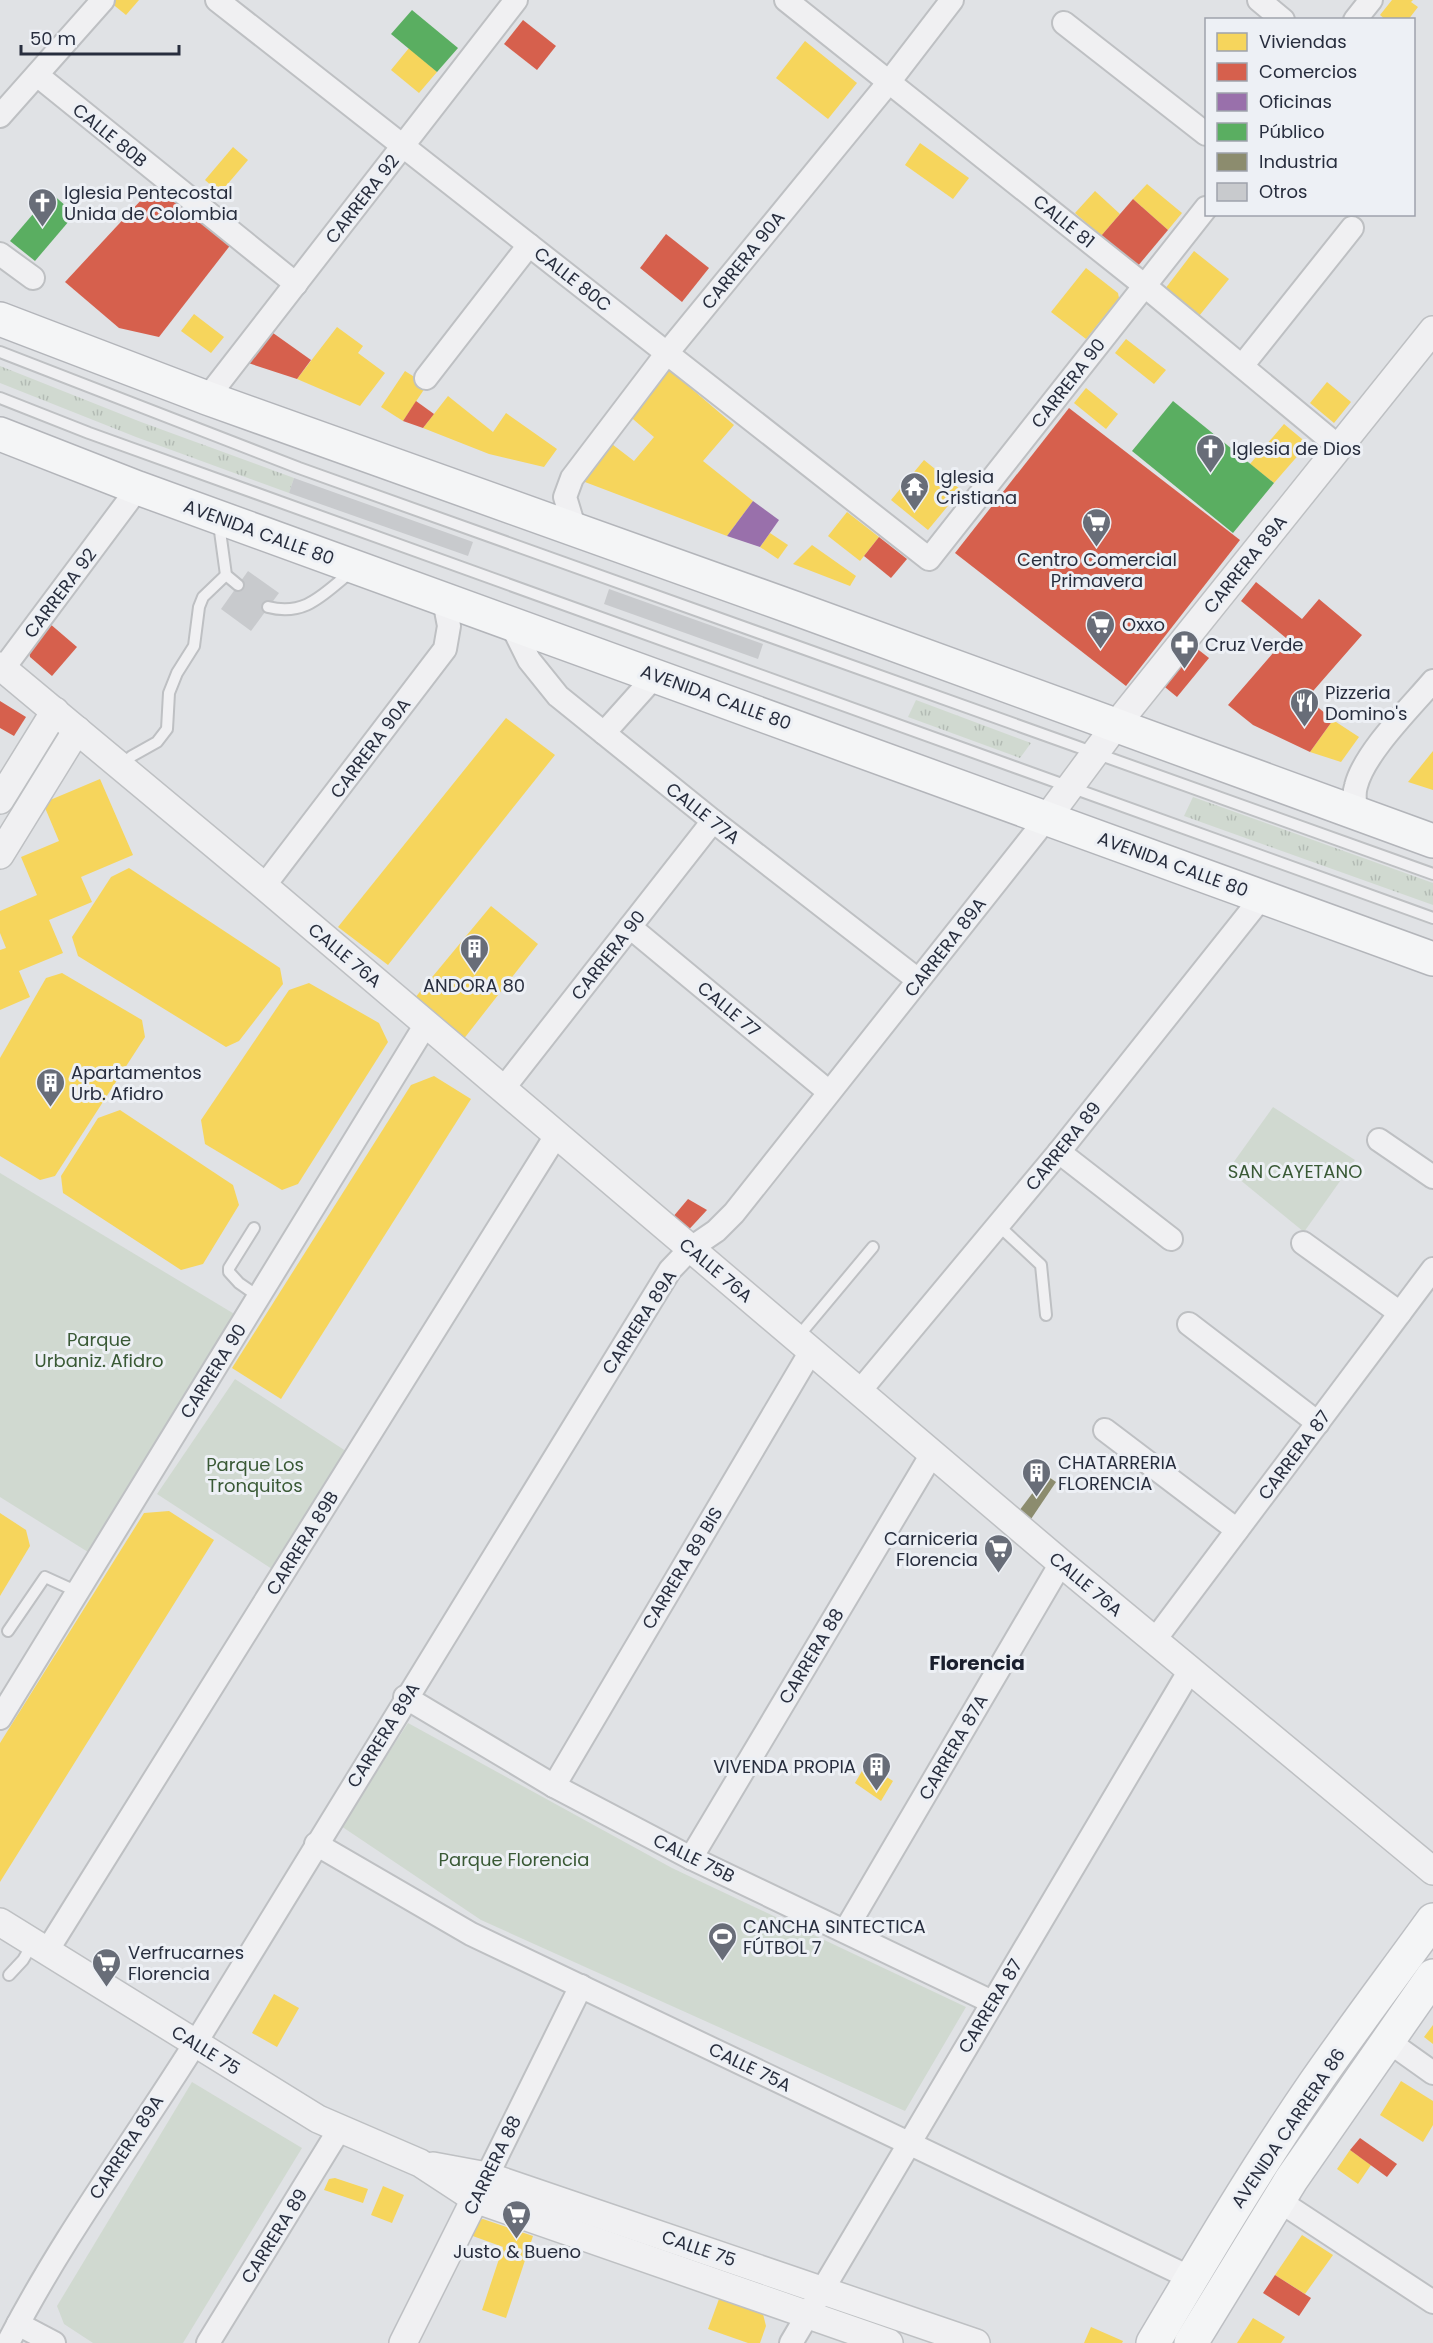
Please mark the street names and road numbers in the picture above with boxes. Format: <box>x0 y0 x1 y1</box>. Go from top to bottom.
street label: CALLE 80B <box>67 97 153 173</box>
street label: CARRERA 92 <box>319 149 405 249</box>
street label: CALLE 81 <box>1028 188 1100 254</box>
street label: CARRERA 90A <box>696 206 790 314</box>
street label: CALLE 80C <box>529 241 617 317</box>
street label: CARRERA 90 <box>1025 333 1111 433</box>
street label: AVENIDA CALLE 80 <box>180 493 338 571</box>
street label: CARRERA 89A <box>1198 510 1292 618</box>
street label: CARRERA 92 <box>18 543 102 643</box>
street label: AVENIDA CALLE 80 <box>637 658 795 736</box>
street label: CARRERA 90A <box>324 693 416 803</box>
street label: CALLE 77A <box>661 776 745 850</box>
street label: AVENIDA CALLE 80 <box>1094 825 1252 903</box>
street label: CARRERA 89A <box>898 892 992 1002</box>
street label: CARRERA 90 <box>565 905 651 1005</box>
street label: CALLE 76A <box>303 917 387 993</box>
street label: CALLE 77 <box>692 975 766 1043</box>
street label: CARRERA 89 <box>1019 1096 1107 1196</box>
street label: CALLE 76A <box>674 1232 758 1308</box>
street label: CARRERA 89A <box>596 1265 682 1379</box>
street label: CARRERA 90 <box>174 1319 252 1423</box>
street label: CARRERA 87 <box>1252 1405 1336 1505</box>
street label: CARRERA 89B <box>260 1486 344 1600</box>
street label: CARRERA 89 BIS <box>636 1502 728 1634</box>
street label: CALLE 76A <box>1044 1546 1128 1622</box>
street label: CARRERA 88 <box>773 1603 849 1709</box>
street label: CARRERA 89A <box>341 1678 425 1792</box>
street label: CARRERA 87A <box>913 1689 993 1805</box>
street label: CALLE 75B <box>649 1828 739 1888</box>
street label: CARRERA 87 <box>952 1954 1028 2058</box>
street label: CALLE 75 <box>167 2019 245 2081</box>
street label: CALLE 75A <box>705 2036 795 2098</box>
street label: AVENIDA CARRERA 86 <box>1225 2043 1351 2213</box>
street label: CARRERA 89A <box>83 2090 169 2204</box>
street label: CARRERA 88 <box>457 2111 527 2219</box>
street label: CARRERA 89 <box>235 2184 313 2288</box>
street label: CALLE 75 <box>659 2224 739 2272</box>

